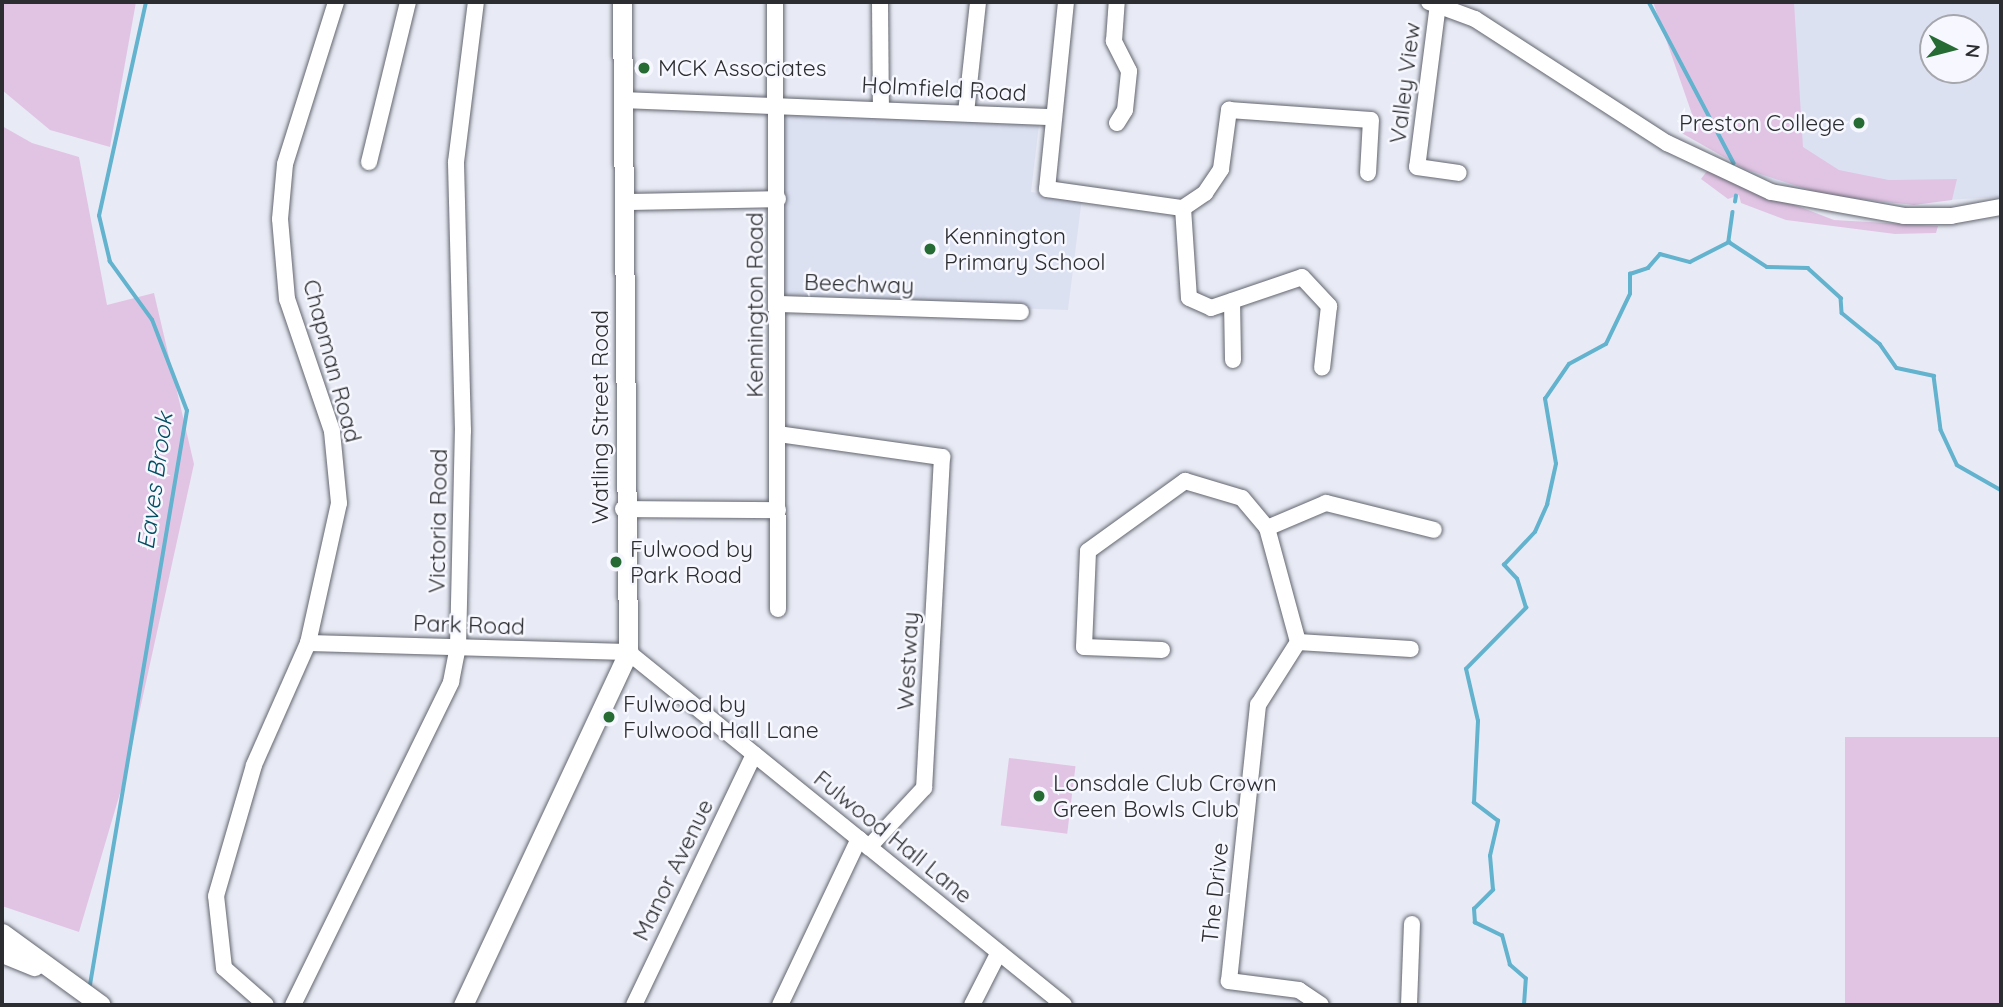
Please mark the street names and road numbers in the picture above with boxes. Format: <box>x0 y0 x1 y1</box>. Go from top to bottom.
street label: Valley View <box>1384 21 1426 145</box>
street label: Holmfield Road <box>861 71 1027 107</box>
street label: Kennington Road <box>741 212 769 398</box>
street label: Beechway <box>803 268 915 300</box>
street label: Chapman Road <box>297 277 367 445</box>
street label: Watling Street Road <box>586 310 614 524</box>
street label: Victoria Road <box>423 448 453 594</box>
street label: Park Road <box>413 609 525 641</box>
street label: Westway <box>892 611 924 711</box>
street label: Fulwood Hall Lane <box>808 765 978 909</box>
street label: Manor Avenue <box>627 795 719 945</box>
street label: The Drive <box>1196 841 1234 945</box>

